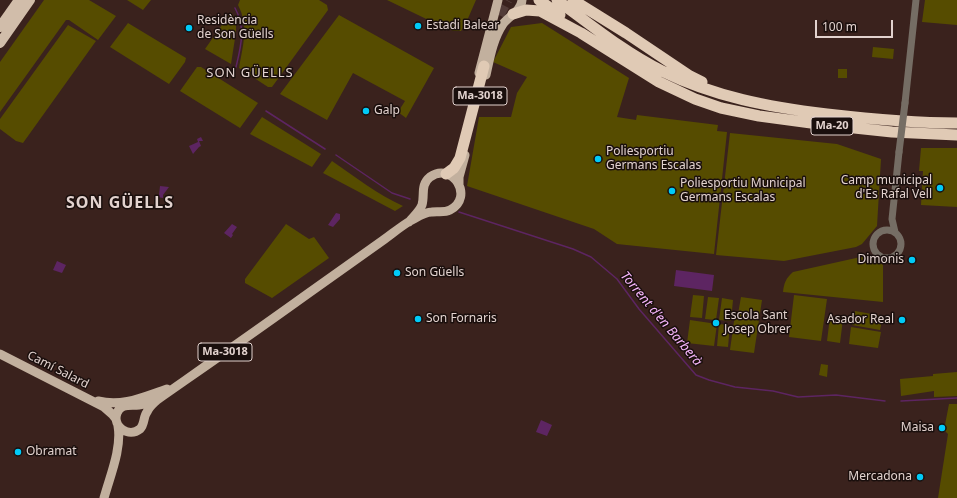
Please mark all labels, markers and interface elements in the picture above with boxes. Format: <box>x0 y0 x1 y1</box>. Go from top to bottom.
scale bar <box>817 12 895 38</box>
place label: Residència de Son Güells <box>197 14 274 42</box>
text: 100 m <box>822 18 857 35</box>
place label: Estadi Balear <box>426 19 499 33</box>
marker: Estadi Balear <box>413 21 423 31</box>
marker: Residència de Son Güells <box>184 23 194 33</box>
district label: SON GÜELLS <box>206 65 294 81</box>
road number: Ma-3018 <box>453 87 507 105</box>
place label: Galp <box>374 104 400 118</box>
marker: Galp <box>361 106 371 116</box>
road number: Ma-20 <box>811 117 853 135</box>
place label: Poliesportiu Germans Escalas <box>606 145 701 173</box>
marker: Poliesportiu Germans Escalas <box>593 154 603 164</box>
place label: Camp municipal d'Es Rafal Vell <box>841 174 932 202</box>
place label: Poliesportiu Municipal Germans Escalas <box>680 177 806 205</box>
marker: Camp municipal d'Es Rafal Vell <box>935 183 945 193</box>
marker: Poliesportiu Municipal Germans Escalas <box>667 186 677 196</box>
district label: SON GÜELLS <box>66 193 174 213</box>
place label: Dimonis <box>857 253 904 267</box>
marker: Dimonis <box>907 255 917 265</box>
place label: Son Güells <box>405 266 464 280</box>
marker: Son Güells <box>392 268 402 278</box>
water label: Torrent d'en Barberà <box>617 269 705 369</box>
place label: Escola Sant Josep Obrer <box>724 309 791 337</box>
place label: Son Fornaris <box>426 312 497 326</box>
place label: Asador Real <box>827 313 894 327</box>
marker: Son Fornaris <box>413 314 423 324</box>
marker: Asador Real <box>897 315 907 325</box>
marker: Escola Sant Josep Obrer <box>711 318 721 328</box>
road number: Ma-3018 <box>198 343 252 361</box>
street label: Camí Salard <box>25 348 91 392</box>
place label: Maisa <box>901 421 934 435</box>
marker: Maisa <box>937 423 947 433</box>
place label: Obramat <box>26 445 76 459</box>
marker: Obramat <box>13 447 23 457</box>
place label: Mercadona <box>848 470 912 484</box>
marker: Mercadona <box>915 472 925 482</box>

